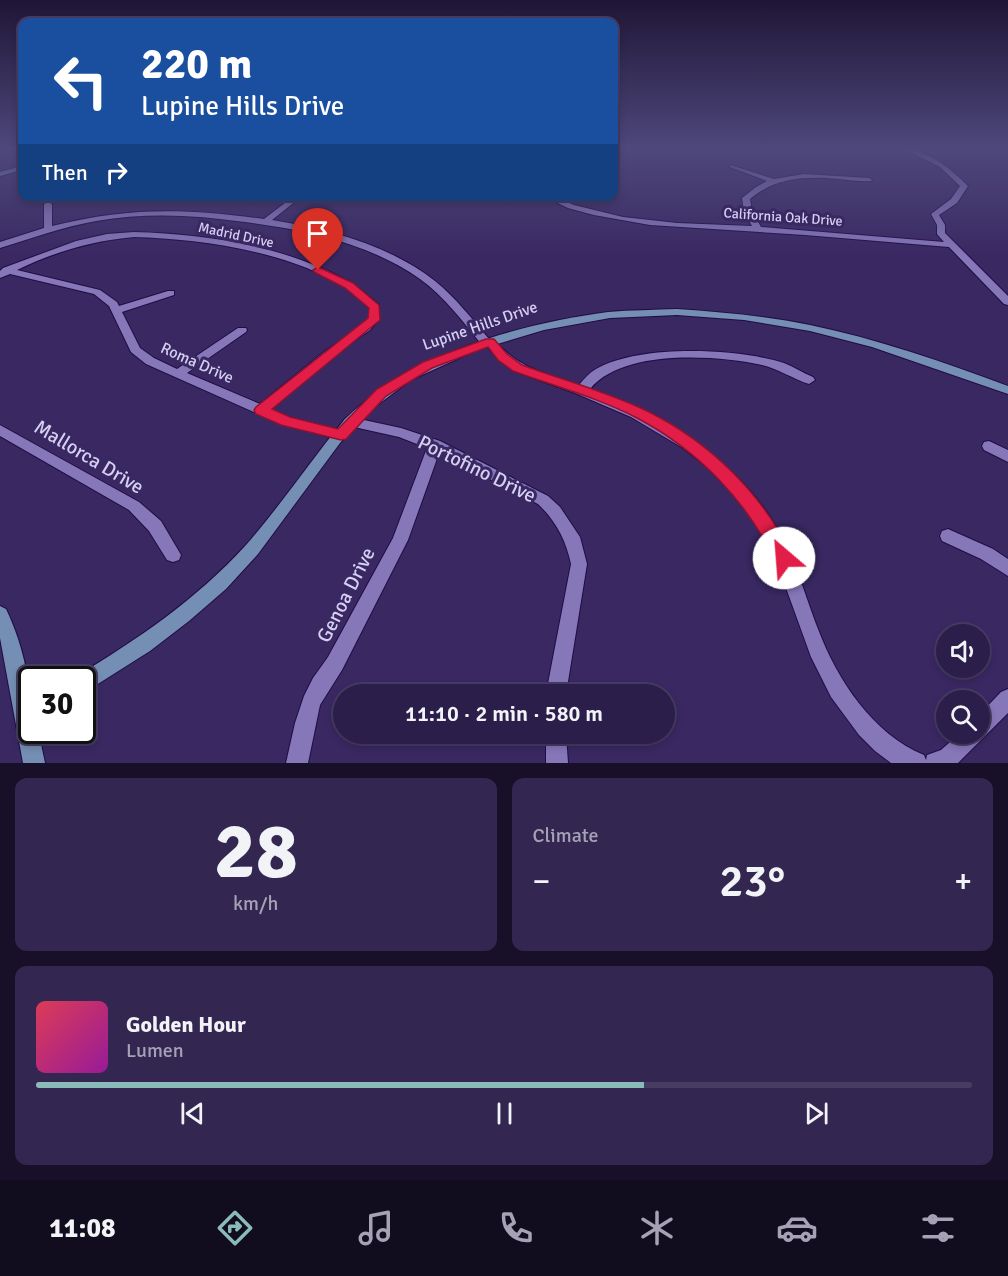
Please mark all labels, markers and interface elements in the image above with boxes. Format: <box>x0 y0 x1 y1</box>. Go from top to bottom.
text: 220 m <box>141 39 252 90</box>
icon: left <box>42 42 120 120</box>
text: Lupine Hills Drive <box>141 90 344 123</box>
icon: right <box>100 156 133 189</box>
text: Then <box>42 159 88 186</box>
street label: California Oak Drive <box>723 204 843 230</box>
pin <box>292 208 343 270</box>
icon: arrive <box>301 217 334 250</box>
street label: Madrid Drive <box>197 219 275 251</box>
street label: Lupine Hills Drive <box>420 297 540 355</box>
street label: Roma Drive <box>157 338 237 388</box>
street label: Mallorca Drive <box>30 414 148 500</box>
street label: Portofino Drive <box>414 430 540 508</box>
position arrow <box>752 526 816 590</box>
street label: Genoa Drive <box>311 543 381 647</box>
map controls <box>936 624 990 744</box>
button: sound <box>936 624 990 678</box>
speed limit sign: 30 <box>18 666 96 744</box>
button: search <box>936 690 990 744</box>
text: 11:10 · 2 min · 580 m <box>405 700 603 727</box>
text: 28 <box>214 804 298 900</box>
text: Climate <box>533 823 598 848</box>
text: 23° <box>719 854 785 909</box>
text: − <box>533 861 550 902</box>
text: + <box>954 861 972 902</box>
text: km/h <box>233 891 278 916</box>
text: Golden Hour <box>126 1011 246 1038</box>
text: Lumen <box>126 1038 184 1063</box>
icon: previous <box>176 1097 209 1130</box>
icon: pause <box>488 1097 521 1130</box>
icon: next <box>800 1097 833 1130</box>
icon: directions <box>214 1207 256 1249</box>
icon: music <box>355 1207 397 1249</box>
icon: phone <box>495 1207 537 1249</box>
icon: climate <box>636 1207 678 1249</box>
icon: car <box>776 1207 818 1249</box>
icon: filters <box>917 1207 959 1249</box>
text: 11:08 <box>49 1212 116 1245</box>

